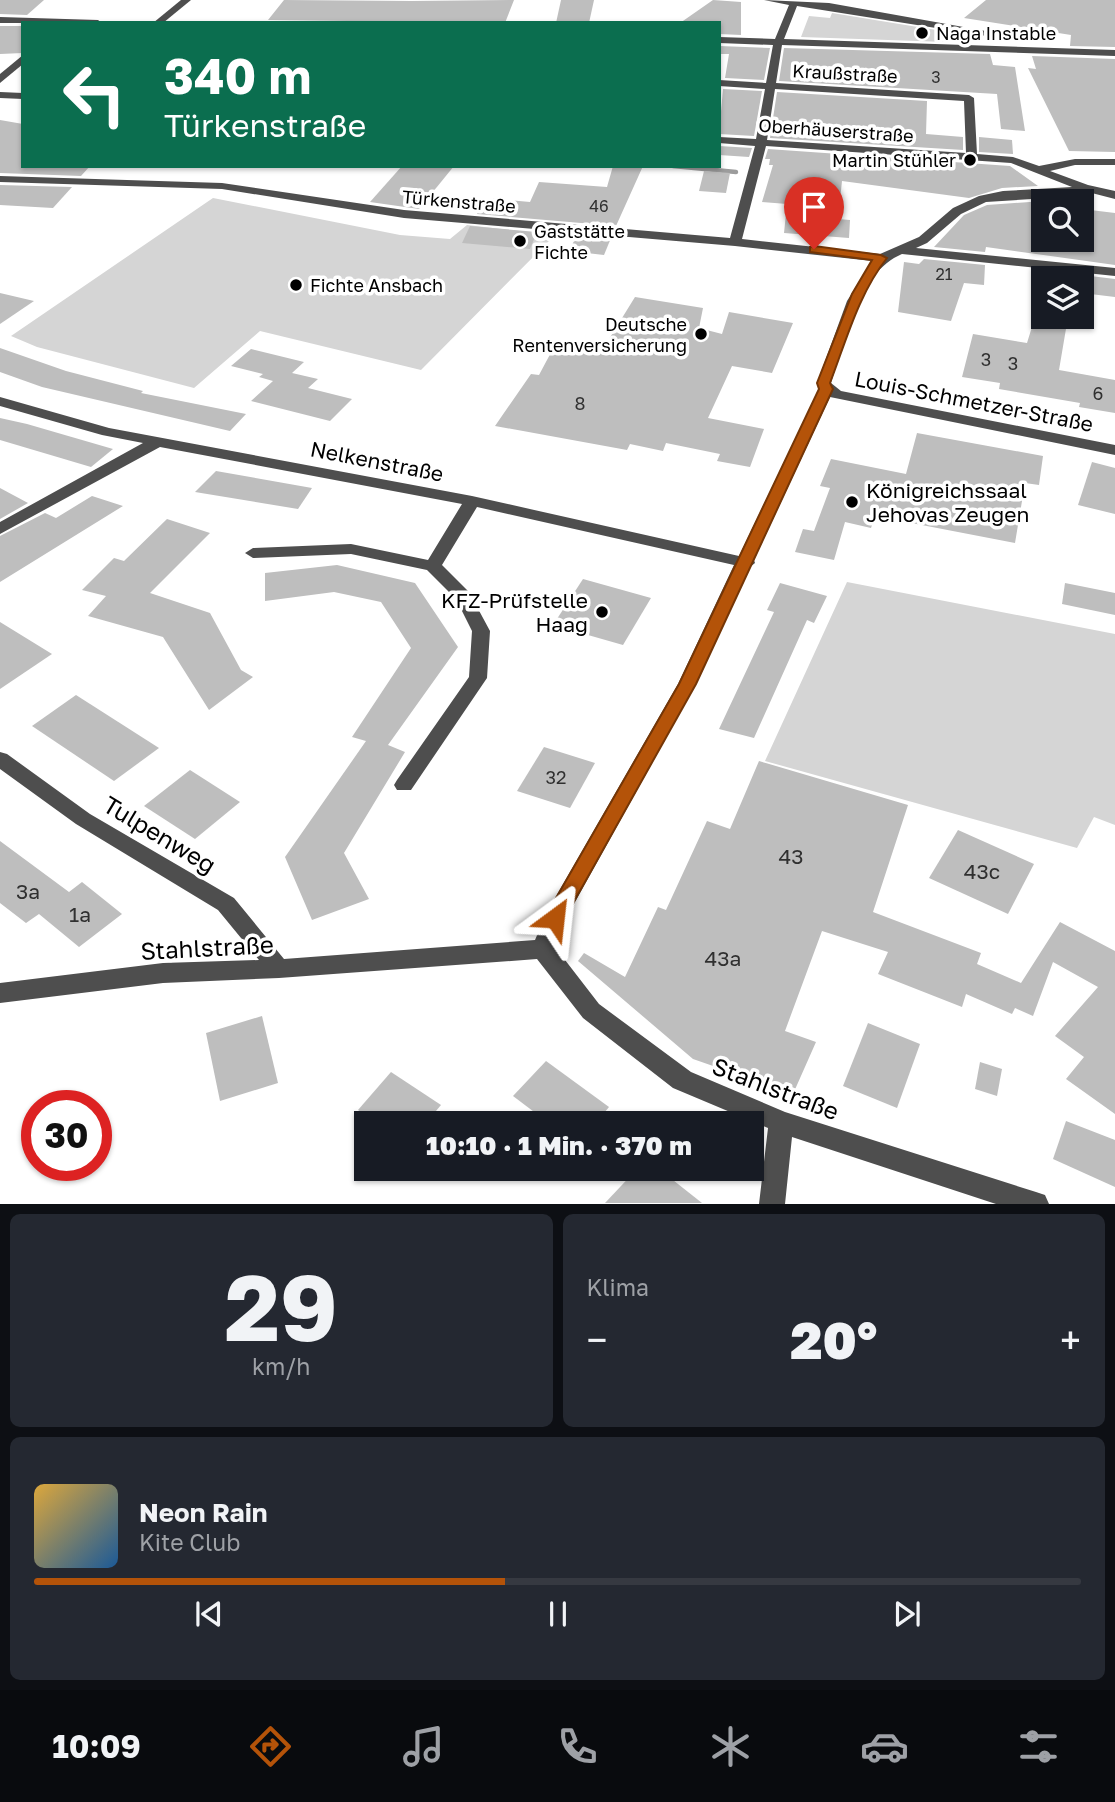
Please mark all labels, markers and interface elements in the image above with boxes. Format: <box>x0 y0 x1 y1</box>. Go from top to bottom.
place label: Naga Instable <box>936 22 1056 44</box>
marker: Naga Instable <box>914 25 930 41</box>
text: 340 m <box>164 46 312 105</box>
icon: left <box>49 49 140 140</box>
street label: Kraußstraße <box>792 59 898 87</box>
house number: 3 <box>931 67 941 87</box>
text: Türkenstraße <box>164 106 366 144</box>
street label: Oberhäuserstraße <box>758 114 914 146</box>
place label: Martin Stühler <box>832 149 956 171</box>
marker: Martin Stühler <box>962 152 978 168</box>
pin <box>784 177 844 249</box>
street label: Türkenstraße <box>401 185 517 217</box>
icon: arrive <box>795 188 833 226</box>
map controls <box>1031 189 1094 329</box>
button: search <box>1031 189 1094 252</box>
house number: 46 <box>589 196 609 216</box>
place label: Gaststätte Fichte <box>534 220 625 263</box>
marker: Gaststätte Fichte <box>512 233 528 249</box>
house number: 21 <box>935 264 953 284</box>
button: layers <box>1031 266 1094 329</box>
place label: Fichte Ansbach <box>310 274 443 296</box>
marker: Fichte Ansbach <box>288 277 304 293</box>
place label: Deutsche Rentenversicherung <box>512 313 687 356</box>
marker: Deutsche Rentenversicherung <box>693 326 709 342</box>
house number: 3 <box>981 348 991 370</box>
house number: 3 <box>1008 352 1018 374</box>
street label: Louis-Schmetzer-Straße <box>852 365 1096 437</box>
house number: 6 <box>1093 382 1103 404</box>
house number: 8 <box>575 392 585 414</box>
street label: Nelkenstraße <box>308 435 446 487</box>
place label: Königreichssaal Jehovas Zeugen <box>866 477 1029 527</box>
marker: Königreichssaal Jehovas Zeugen <box>844 494 860 510</box>
place label: KFZ-Prüfstelle Haag <box>441 587 588 637</box>
marker: KFZ-Prüfstelle Haag <box>594 604 610 620</box>
house number: 32 <box>546 766 566 788</box>
street label: Tulpenweg <box>99 789 221 879</box>
house number: 43 <box>778 843 804 869</box>
house number: 43c <box>964 858 1000 884</box>
house number: 3a <box>16 878 40 904</box>
position arrow <box>518 881 592 955</box>
house number: 1a <box>69 901 91 927</box>
street label: Stahlstraße <box>140 929 274 965</box>
house number: 43a <box>705 945 741 971</box>
street label: Stahlstraße <box>709 1051 843 1125</box>
speed limit sign: 30 <box>21 1090 112 1181</box>
text: 10:10 · 1 Min. · 370 m <box>426 1130 692 1161</box>
text: 29 <box>225 1252 338 1361</box>
text: Klima <box>587 1273 649 1301</box>
text: 20° <box>790 1308 877 1370</box>
text: − <box>587 1317 607 1362</box>
text: + <box>1060 1317 1081 1362</box>
text: km/h <box>252 1352 311 1380</box>
text: Neon Rain <box>139 1497 268 1528</box>
text: Kite Club <box>139 1528 240 1556</box>
icon: previous <box>190 1595 228 1633</box>
icon: pause <box>539 1595 577 1633</box>
icon: next <box>888 1595 926 1633</box>
icon: directions <box>246 1722 295 1771</box>
icon: music <box>399 1722 448 1771</box>
icon: phone <box>553 1722 602 1771</box>
icon: climate <box>706 1722 755 1771</box>
icon: car <box>860 1722 909 1771</box>
icon: filters <box>1014 1722 1063 1771</box>
text: 10:09 <box>52 1727 141 1765</box>

